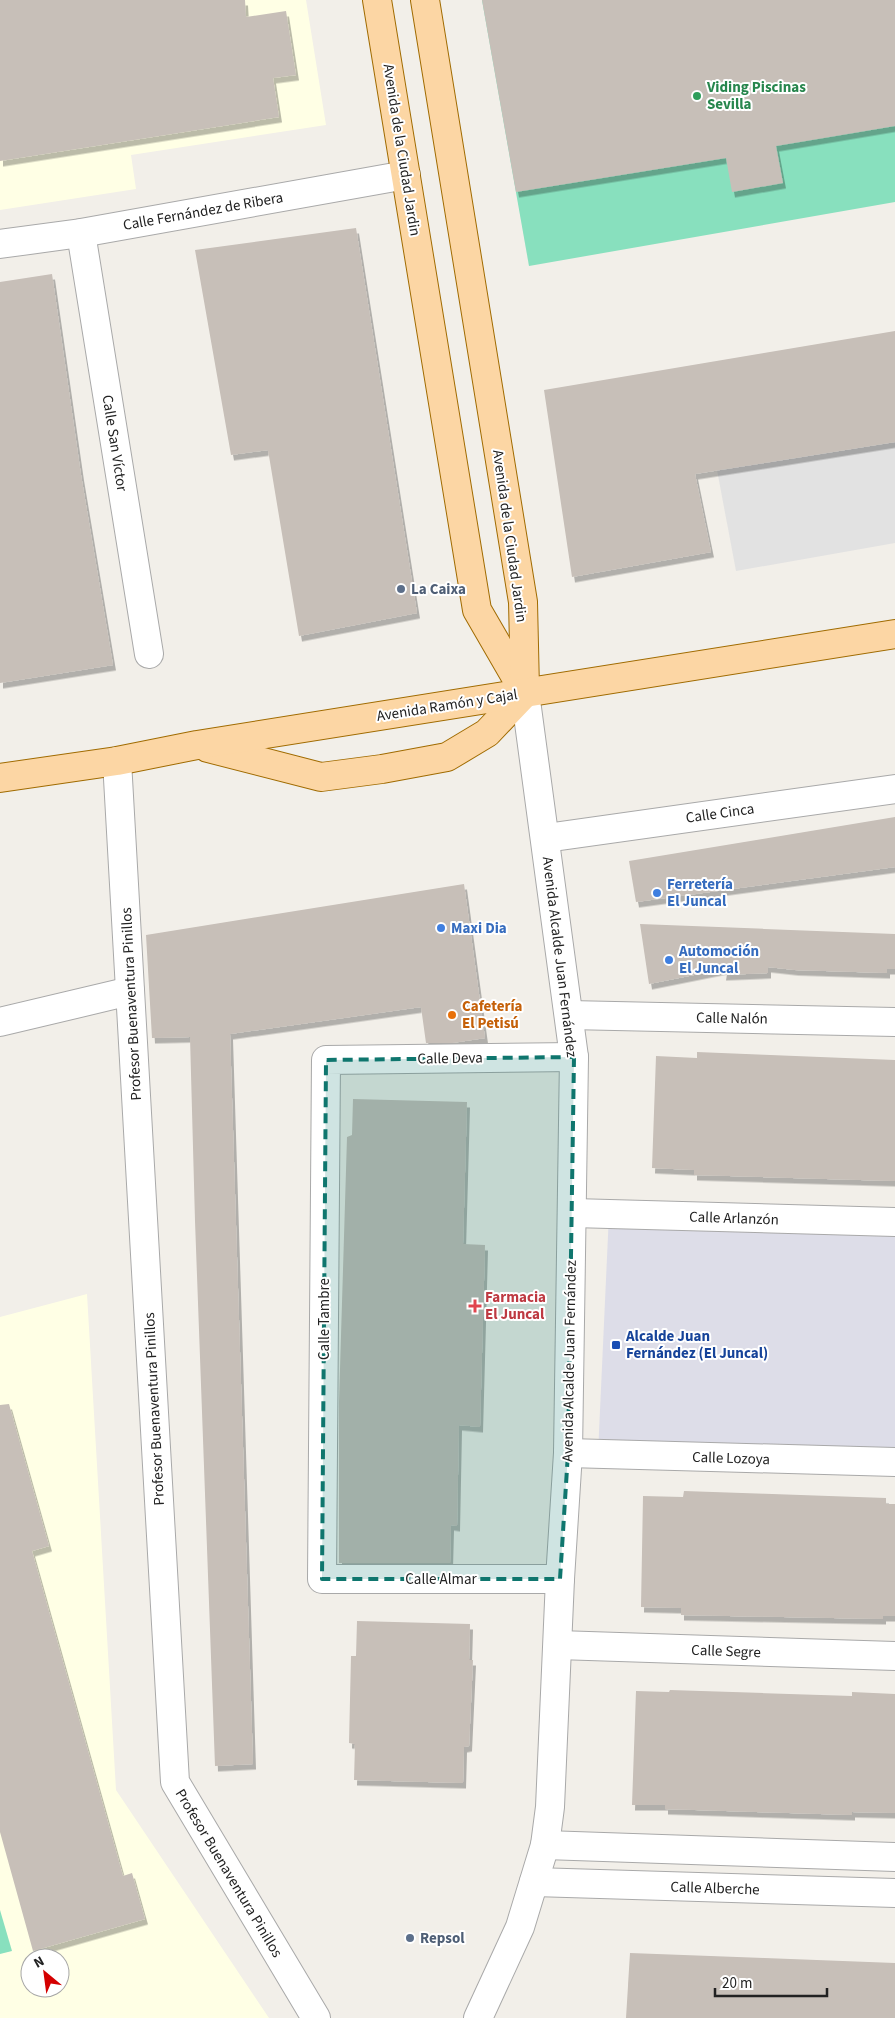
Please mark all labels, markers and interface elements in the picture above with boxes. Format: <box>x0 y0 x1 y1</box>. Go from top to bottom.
street label: Avenida de la Ciudad Jardin <box>378 62 425 238</box>
place label: Viding Piscinas Sevilla <box>706 77 806 115</box>
marker: Viding Piscinas Sevilla <box>691 90 703 102</box>
street label: Calle Fernández de Ribera <box>121 187 285 236</box>
street label: Calle San Víctor <box>97 393 133 494</box>
street label: Avenida de la Ciudad Jardin <box>487 448 532 624</box>
place label: La Caixa <box>411 579 466 600</box>
marker: La Caixa <box>395 583 407 595</box>
street label: Avenida Ramón y Cajal <box>375 684 519 727</box>
street label: Calle Cinca <box>684 798 756 829</box>
street label: Avenida Alcalde Juan Fernández <box>537 855 582 1059</box>
place label: Ferretería El Juncal <box>667 874 733 912</box>
marker: Ferretería El Juncal <box>651 887 663 899</box>
street label: Profesor Buenaventura Pinillos <box>116 907 147 1101</box>
place label: Maxi Dia <box>451 918 507 939</box>
marker: Maxi Dia <box>435 922 447 934</box>
place label: Automoción El Juncal <box>678 941 759 979</box>
marker: Automoción El Juncal <box>663 954 675 966</box>
place label: Cafetería El Petisú <box>462 996 523 1034</box>
street label: Calle Nalón <box>696 1007 768 1030</box>
marker: Cafetería El Petisú <box>446 1009 458 1021</box>
street label: Calle Deva <box>417 1047 483 1070</box>
street label: Calle Arlanzón <box>689 1206 779 1231</box>
street label: Avenida Alcalde Juan Fernández <box>557 1260 582 1462</box>
street label: Calle Tambre <box>314 1278 335 1360</box>
place label: Farmacia El Juncal <box>485 1287 546 1325</box>
marker: Farmacia El Juncal <box>469 1300 481 1312</box>
street label: Profesor Buenaventura Pinillos <box>139 1312 170 1506</box>
place label: Alcalde Juan Fernández (El Juncal) <box>625 1326 768 1364</box>
marker: Alcalde Juan Fernández (El Juncal) <box>610 1339 622 1351</box>
street label: Calle Lozoya <box>692 1447 770 1470</box>
street label: Calle Almar <box>405 1569 477 1590</box>
street label: Calle Segre <box>691 1640 761 1663</box>
street label: Profesor Buenaventura Pinillos <box>170 1785 287 1962</box>
street label: Calle Alberche <box>670 1876 760 1901</box>
place label: Repsol <box>420 1928 465 1949</box>
marker: Repsol <box>404 1932 416 1944</box>
north arrow <box>20 1948 70 1998</box>
text: N <box>30 1952 48 1974</box>
scale bar <box>715 1966 828 1998</box>
text: 20 m <box>722 1973 752 1994</box>

